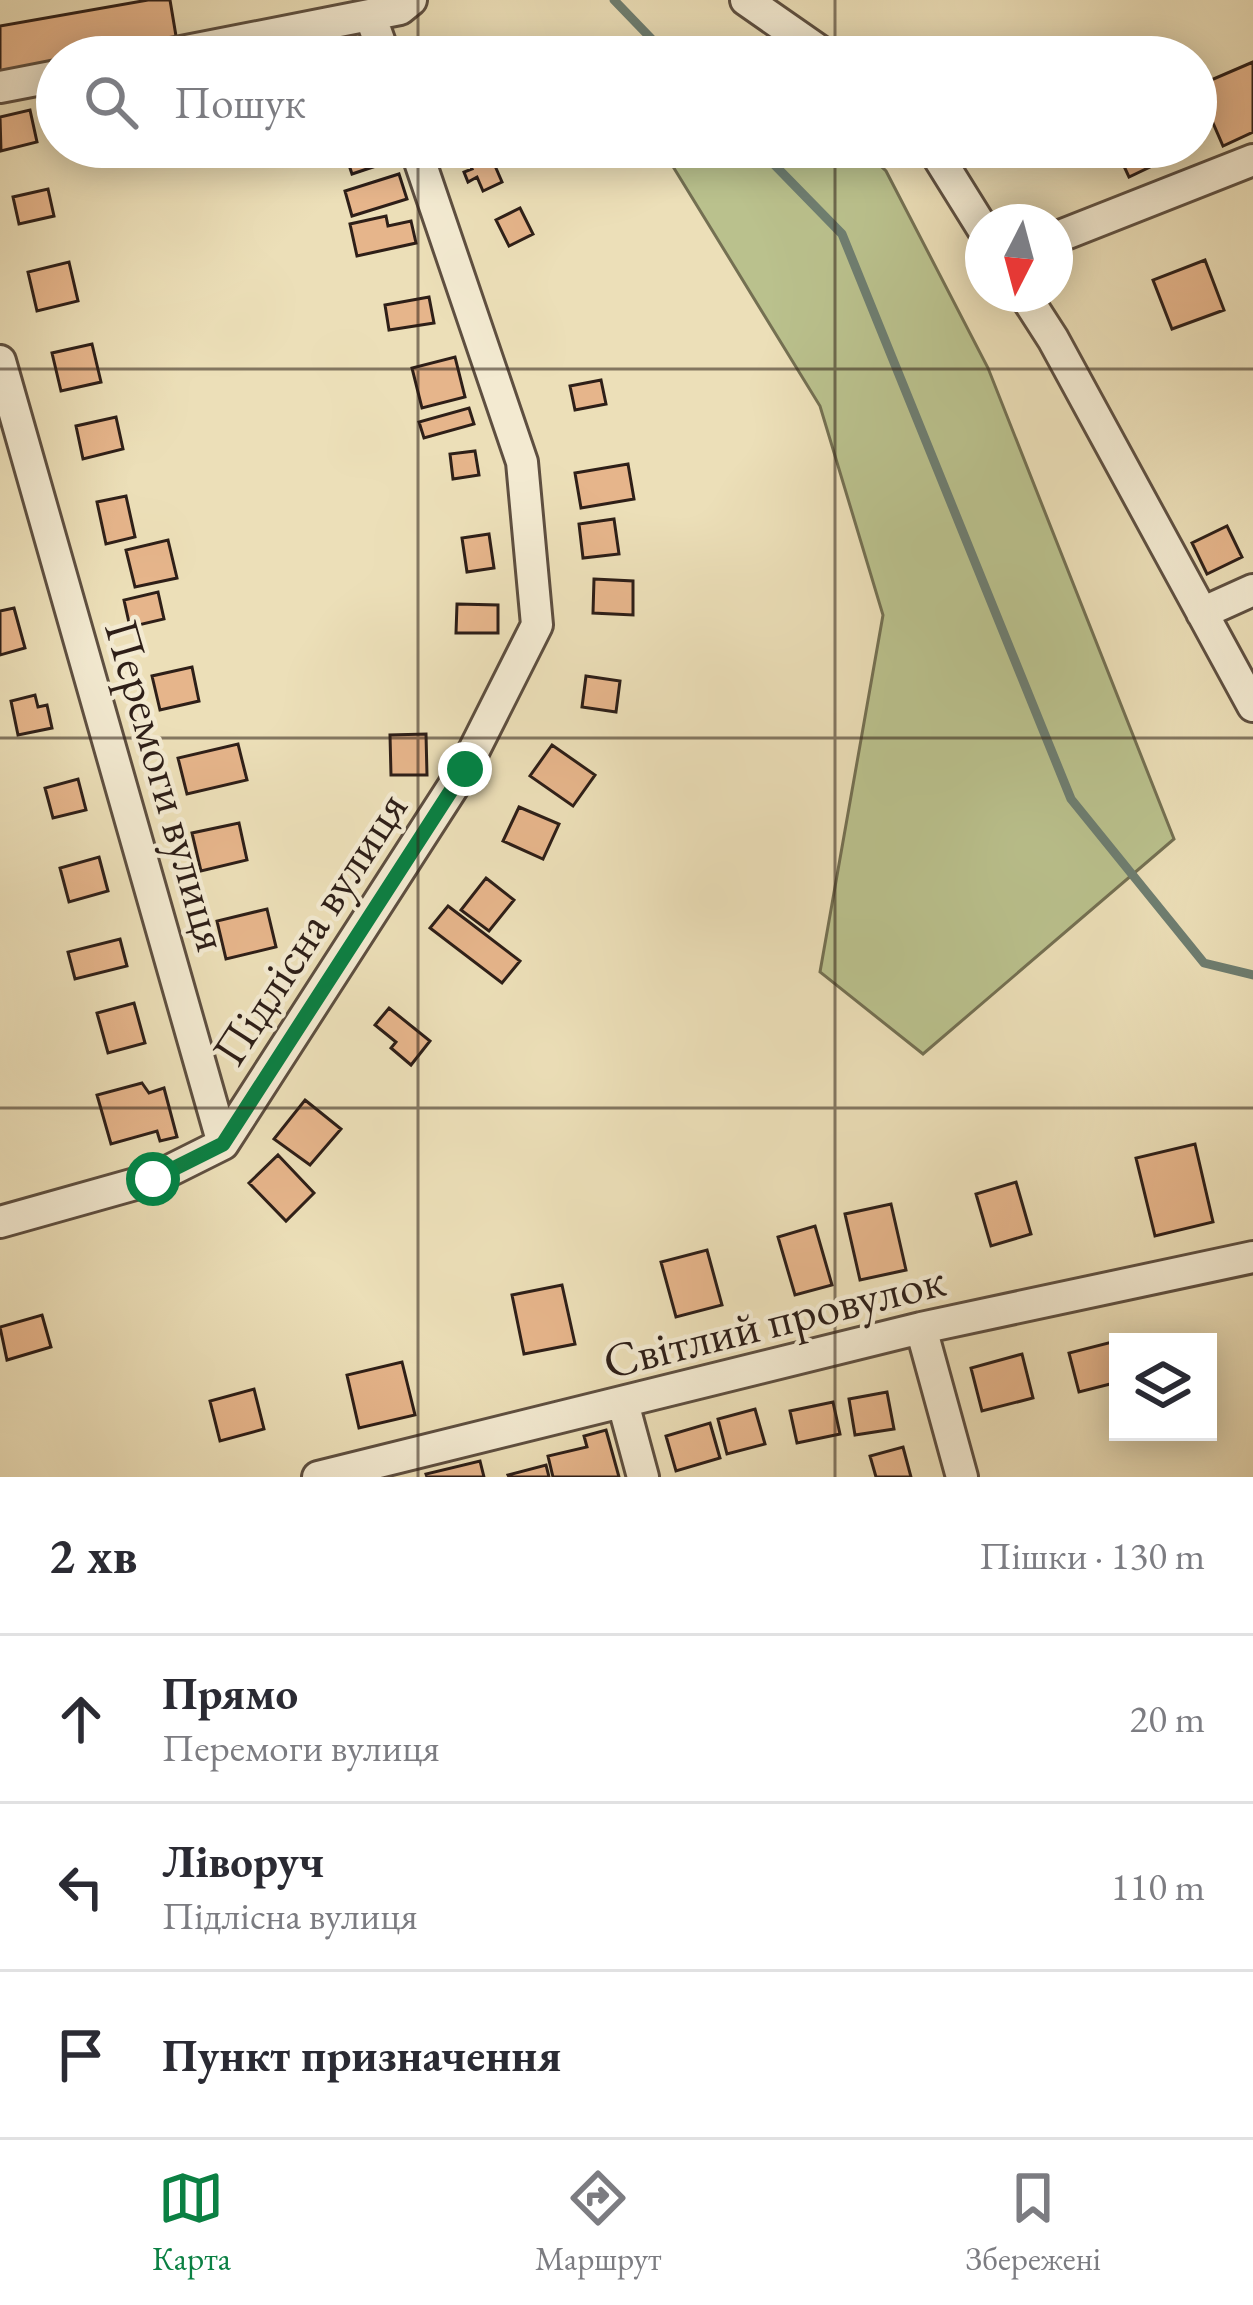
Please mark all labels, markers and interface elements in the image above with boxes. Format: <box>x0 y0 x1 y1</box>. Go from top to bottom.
search box <box>36 36 1217 168</box>
icon: search <box>78 69 144 135</box>
text: Пошук <box>174 73 306 131</box>
north arrow <box>965 204 1073 312</box>
street label: Перемоги вулиця <box>91 612 245 958</box>
route end <box>438 742 492 796</box>
street label: Підлісна вулиця <box>197 779 421 1077</box>
route start <box>126 1152 180 1206</box>
street label: Світлий провулок <box>597 1248 951 1392</box>
map controls <box>1109 1333 1217 1441</box>
button: layers <box>1109 1333 1217 1441</box>
text: 2 хв <box>48 1522 137 1588</box>
text: Пішки · 130 m <box>979 1530 1205 1581</box>
text: Прямо <box>162 1664 298 1722</box>
icon: ahead <box>48 1686 114 1752</box>
text: 20 m <box>1129 1693 1205 1744</box>
text: Перемоги вулиця <box>162 1722 440 1773</box>
text: Ліворуч <box>162 1832 324 1890</box>
icon: left <box>48 1854 114 1920</box>
text: 110 m <box>1111 1861 1205 1912</box>
text: Підлісна вулиця <box>162 1890 418 1941</box>
icon: arrive <box>48 2022 114 2088</box>
text: Пункт призначення <box>162 2026 561 2084</box>
tab: Карта <box>152 2165 231 2280</box>
tab: Маршрут <box>535 2165 661 2280</box>
tab: Збережені <box>966 2165 1101 2280</box>

